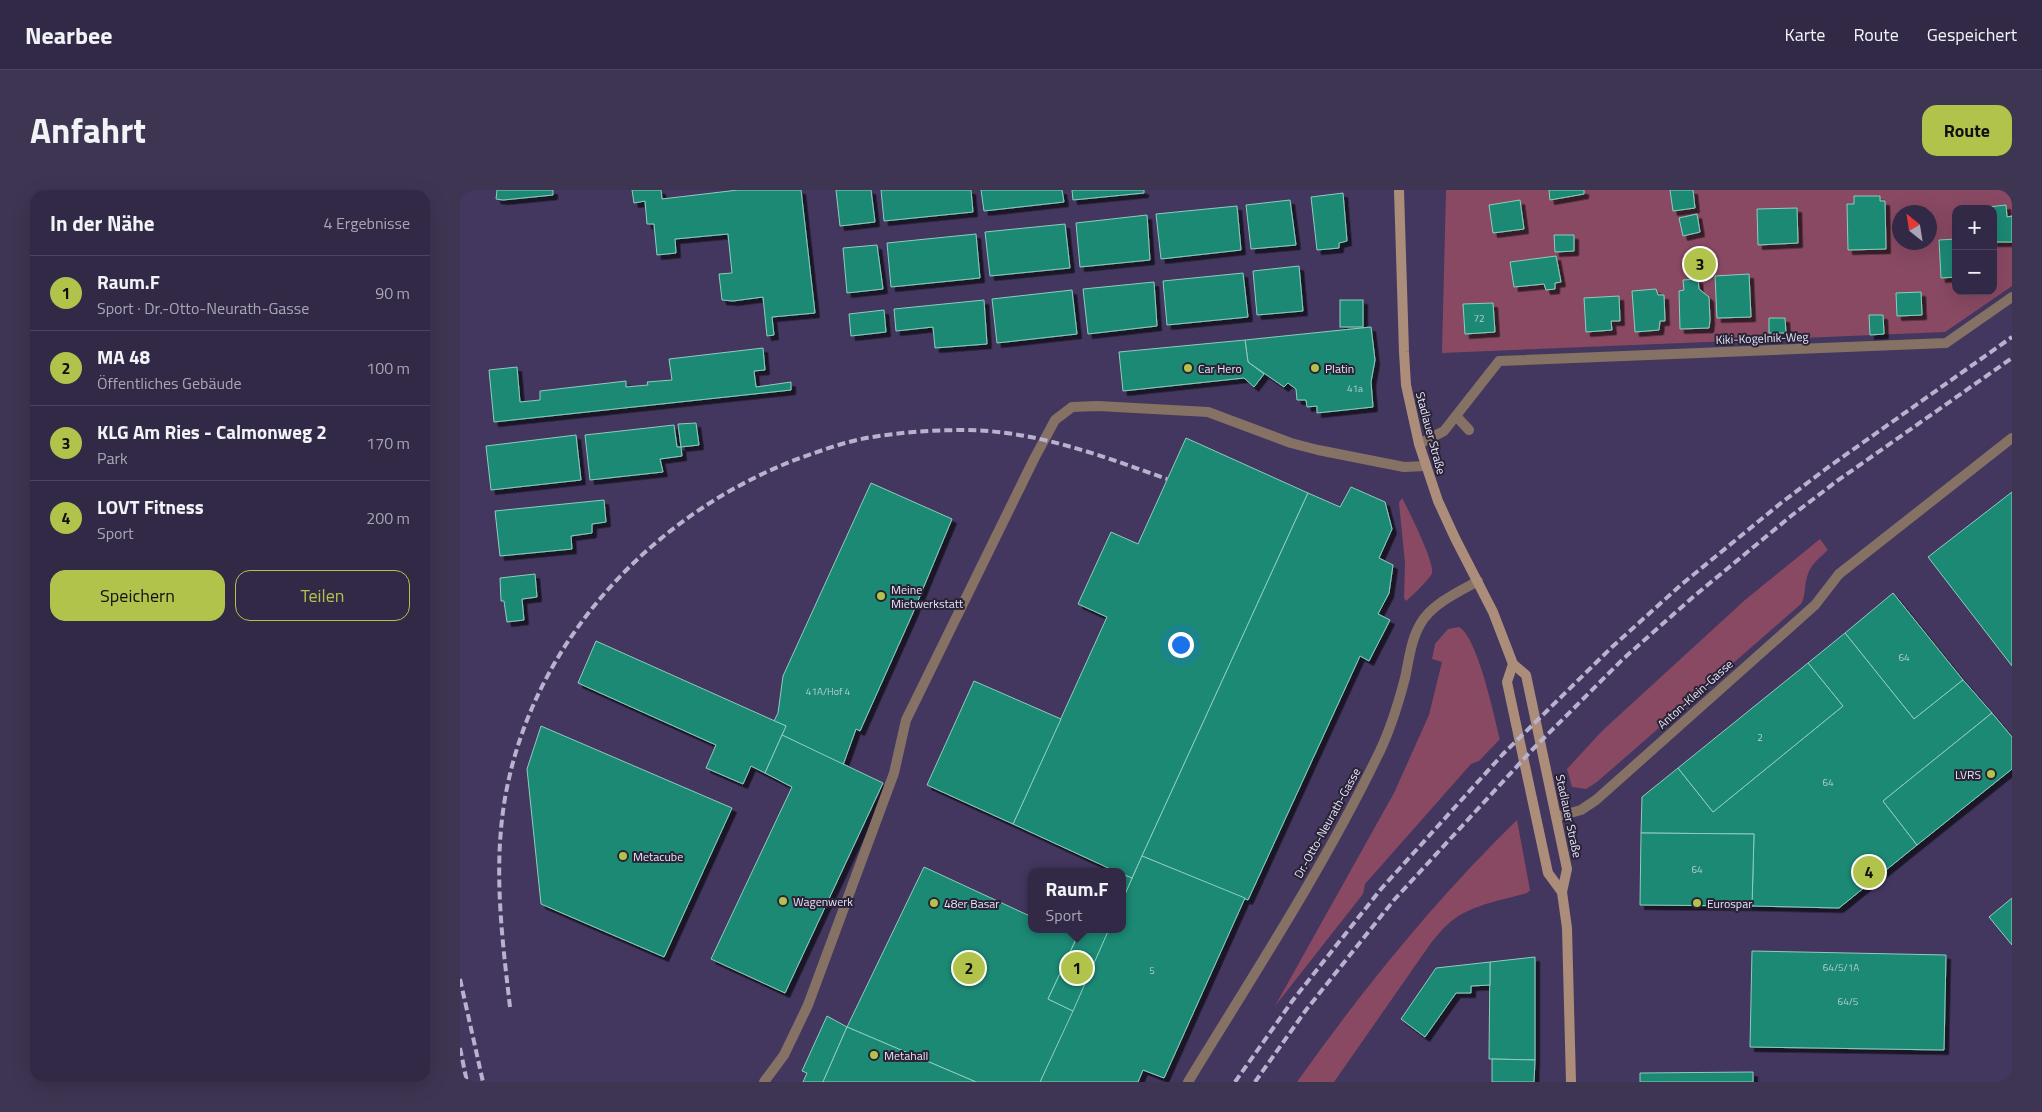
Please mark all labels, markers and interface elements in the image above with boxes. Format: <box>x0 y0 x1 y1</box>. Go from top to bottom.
text: Nearbee <box>25 17 112 53</box>
text: Karte <box>1784 21 1825 48</box>
text: Route <box>1853 21 1899 48</box>
text: Gespeichert <box>1927 21 2017 48</box>
text: Anfahrt <box>30 103 146 157</box>
button: Route <box>1922 105 2012 156</box>
north arrow <box>1892 205 1937 250</box>
map controls <box>1952 205 1997 295</box>
button: + <box>1952 205 1997 250</box>
text: In der Nähe <box>50 207 155 239</box>
text: 4 Ergebnisse <box>323 211 410 235</box>
pin: 3 <box>1684 245 1716 283</box>
button: − <box>1952 250 1997 295</box>
text: Raum.F <box>97 267 160 296</box>
text: 1 <box>62 281 70 305</box>
text: 90 m <box>375 281 410 305</box>
text: Sport · Dr.-Otto-Neurath-Gasse <box>97 296 309 320</box>
house number: 72 <box>1473 311 1485 326</box>
street label: Kiki-Kogelnik-Weg <box>1715 327 1809 349</box>
text: MA 48 <box>97 342 150 371</box>
text: 2 <box>62 356 70 380</box>
text: 100 m <box>366 356 410 380</box>
place label: Car Hero <box>1198 359 1242 378</box>
place label: Platin <box>1325 359 1354 378</box>
marker: Car Hero <box>1182 362 1194 374</box>
marker: Platin <box>1309 362 1321 374</box>
text: Öffentliches Gebäude <box>97 371 241 395</box>
house number: 41a <box>1347 381 1363 396</box>
street label: Stadlauer Straße <box>1411 390 1451 476</box>
text: KLG Am Ries - Calmonweg 2 <box>97 417 327 446</box>
text: 3 <box>62 431 70 455</box>
text: 170 m <box>366 431 410 455</box>
text: Park <box>97 446 128 470</box>
text: LOVT Fitness <box>97 492 204 521</box>
text: 4 <box>62 506 70 530</box>
text: 200 m <box>366 506 410 530</box>
text: Sport <box>97 521 134 545</box>
button: Speichern <box>50 570 225 621</box>
button: Teilen <box>235 570 410 621</box>
place label: Meine Mietwerkstatt <box>891 580 964 613</box>
marker: Meine Mietwerkstatt <box>875 590 887 602</box>
your location <box>1168 632 1194 658</box>
house number: 64 <box>1898 650 1910 665</box>
street label: Anton-Klein-Gasse <box>1653 655 1737 733</box>
house number: 41A/Hof 4 <box>806 684 851 699</box>
house number: 2 <box>1757 730 1763 745</box>
street label: Dr.-Otto-Neurath-Gasse <box>1289 764 1365 882</box>
place label: LVRS <box>1955 765 1981 784</box>
marker: LVRS <box>1985 768 1997 780</box>
street label: Stadlauer Straße <box>1551 773 1587 859</box>
house number: 64 <box>1822 775 1834 790</box>
place label: Metacube <box>633 847 683 866</box>
marker: Metacube <box>617 850 629 862</box>
pin: 4 <box>1853 853 1885 891</box>
house number: 64 <box>1691 862 1703 877</box>
popup <box>1028 868 1126 933</box>
text: Raum.F <box>1046 874 1108 903</box>
place label: Wagenwerk <box>793 892 853 911</box>
place label: 48er Basar <box>944 894 999 913</box>
place label: Eurospar <box>1707 894 1752 913</box>
marker: Wagenwerk <box>777 895 789 907</box>
marker: 48er Basar <box>928 897 940 909</box>
marker: Eurospar <box>1691 897 1703 909</box>
text: Sport <box>1046 903 1082 927</box>
pin: 2 <box>953 949 985 987</box>
pin: 1 <box>1061 949 1093 987</box>
house number: 64/5/1A <box>1823 960 1859 975</box>
house number: 5 <box>1149 963 1155 978</box>
house number: 64/5 <box>1838 994 1859 1009</box>
place label: Metahall <box>884 1046 928 1065</box>
marker: Metahall <box>868 1049 880 1061</box>

